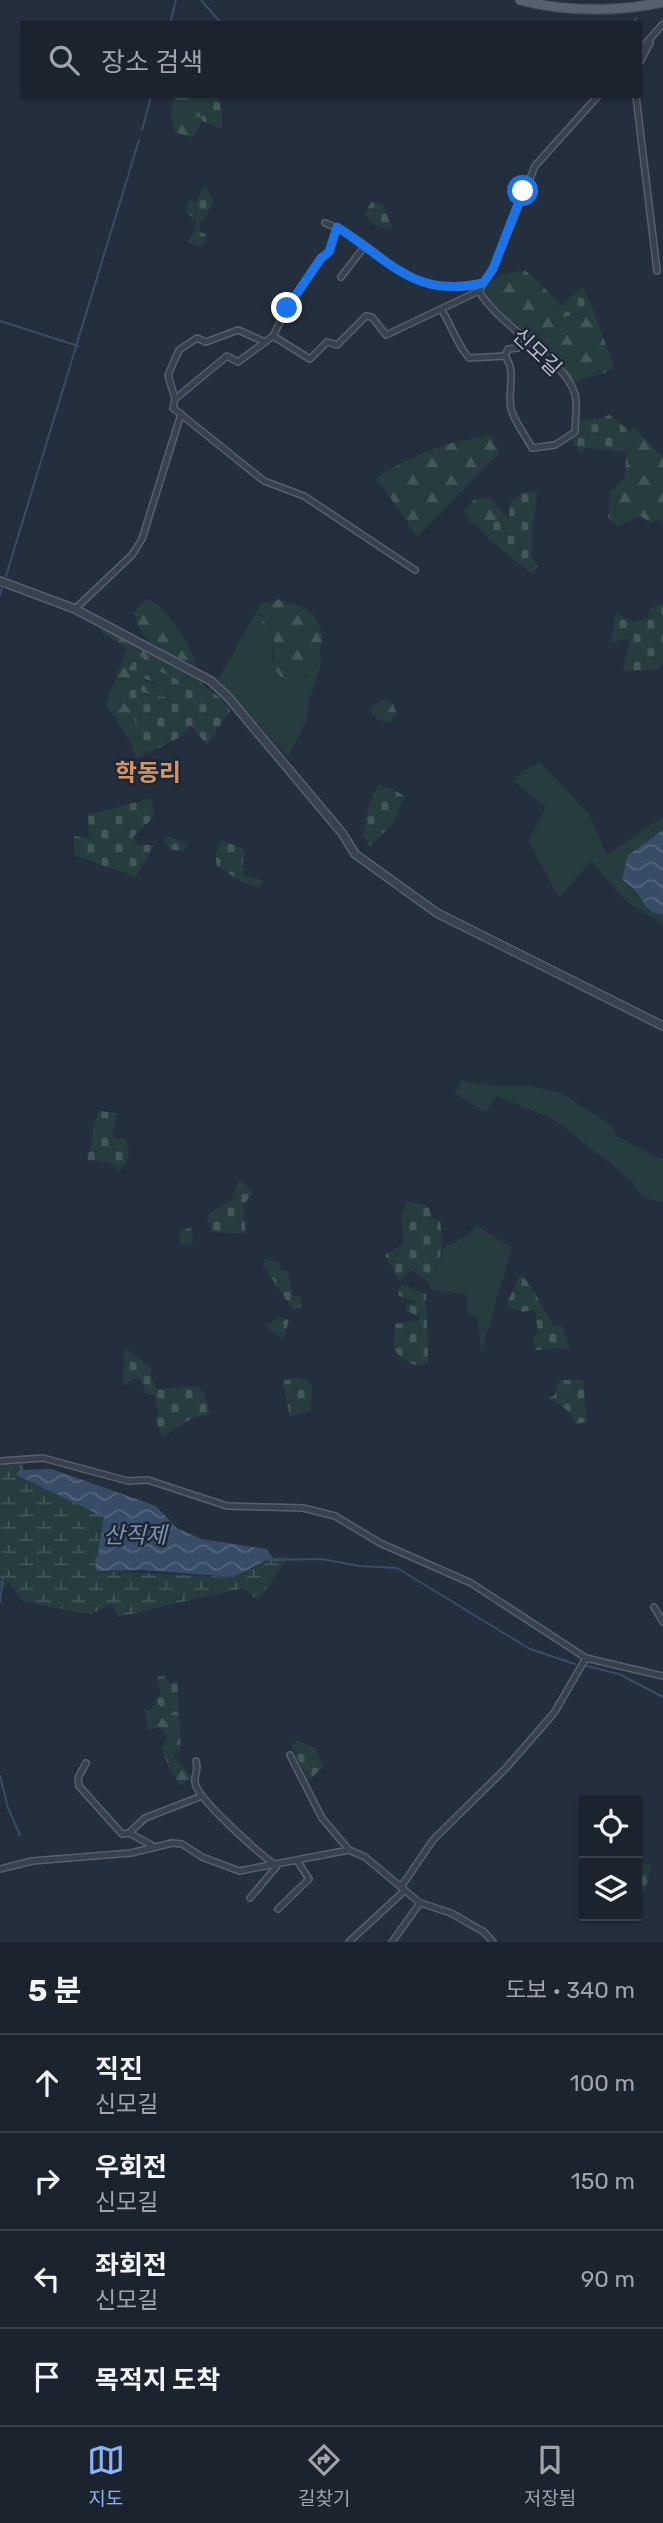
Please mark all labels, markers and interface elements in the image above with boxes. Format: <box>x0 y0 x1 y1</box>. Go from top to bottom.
search box <box>21 21 642 98</box>
icon: search <box>45 41 83 79</box>
text: 장소 검색 <box>101 47 203 78</box>
route start <box>507 175 538 206</box>
route end <box>271 292 302 323</box>
street label: 신모길 <box>508 323 567 381</box>
district label: 학동리 <box>115 759 181 787</box>
water label: 산직제 <box>103 1521 170 1549</box>
map controls <box>579 1795 642 1921</box>
button: locate <box>579 1795 642 1858</box>
button: layers <box>579 1858 642 1921</box>
text: 5 분 <box>28 1973 81 2009</box>
text: 도보 · 340 m <box>505 1976 635 2004</box>
text: 직진 <box>95 2054 143 2085</box>
icon: ahead <box>28 2064 66 2102</box>
text: 100 m <box>570 2069 635 2097</box>
text: 신모길 <box>95 2090 158 2118</box>
text: 우회전 <box>95 2152 167 2183</box>
icon: right <box>28 2162 66 2200</box>
text: 150 m <box>571 2167 635 2195</box>
text: 신모길 <box>95 2188 158 2216</box>
text: 좌회전 <box>95 2250 167 2281</box>
icon: left <box>28 2260 66 2298</box>
text: 90 m <box>581 2265 635 2293</box>
text: 신모길 <box>95 2286 158 2314</box>
icon: arrive <box>28 2358 66 2396</box>
text: 목적지 도착 <box>95 2365 220 2396</box>
tab: 지도 <box>87 2441 125 2510</box>
tab: 길찾기 <box>298 2441 350 2510</box>
tab: 저장됨 <box>524 2441 576 2510</box>

